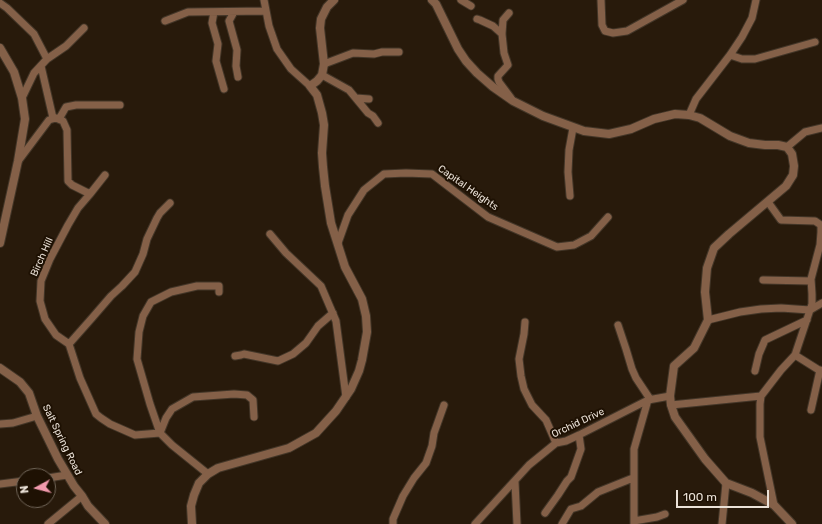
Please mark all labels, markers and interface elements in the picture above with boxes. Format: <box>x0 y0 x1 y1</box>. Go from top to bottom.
street label: Capital Heights <box>435 163 501 213</box>
street label: Birch Hill <box>28 236 56 278</box>
street label: Salt Spring Road <box>40 403 84 477</box>
street label: Orchid Drive <box>550 406 606 440</box>
north arrow <box>16 468 56 508</box>
scale bar <box>678 482 771 508</box>
text: N <box>18 485 32 494</box>
text: 100 m <box>683 490 717 504</box>

